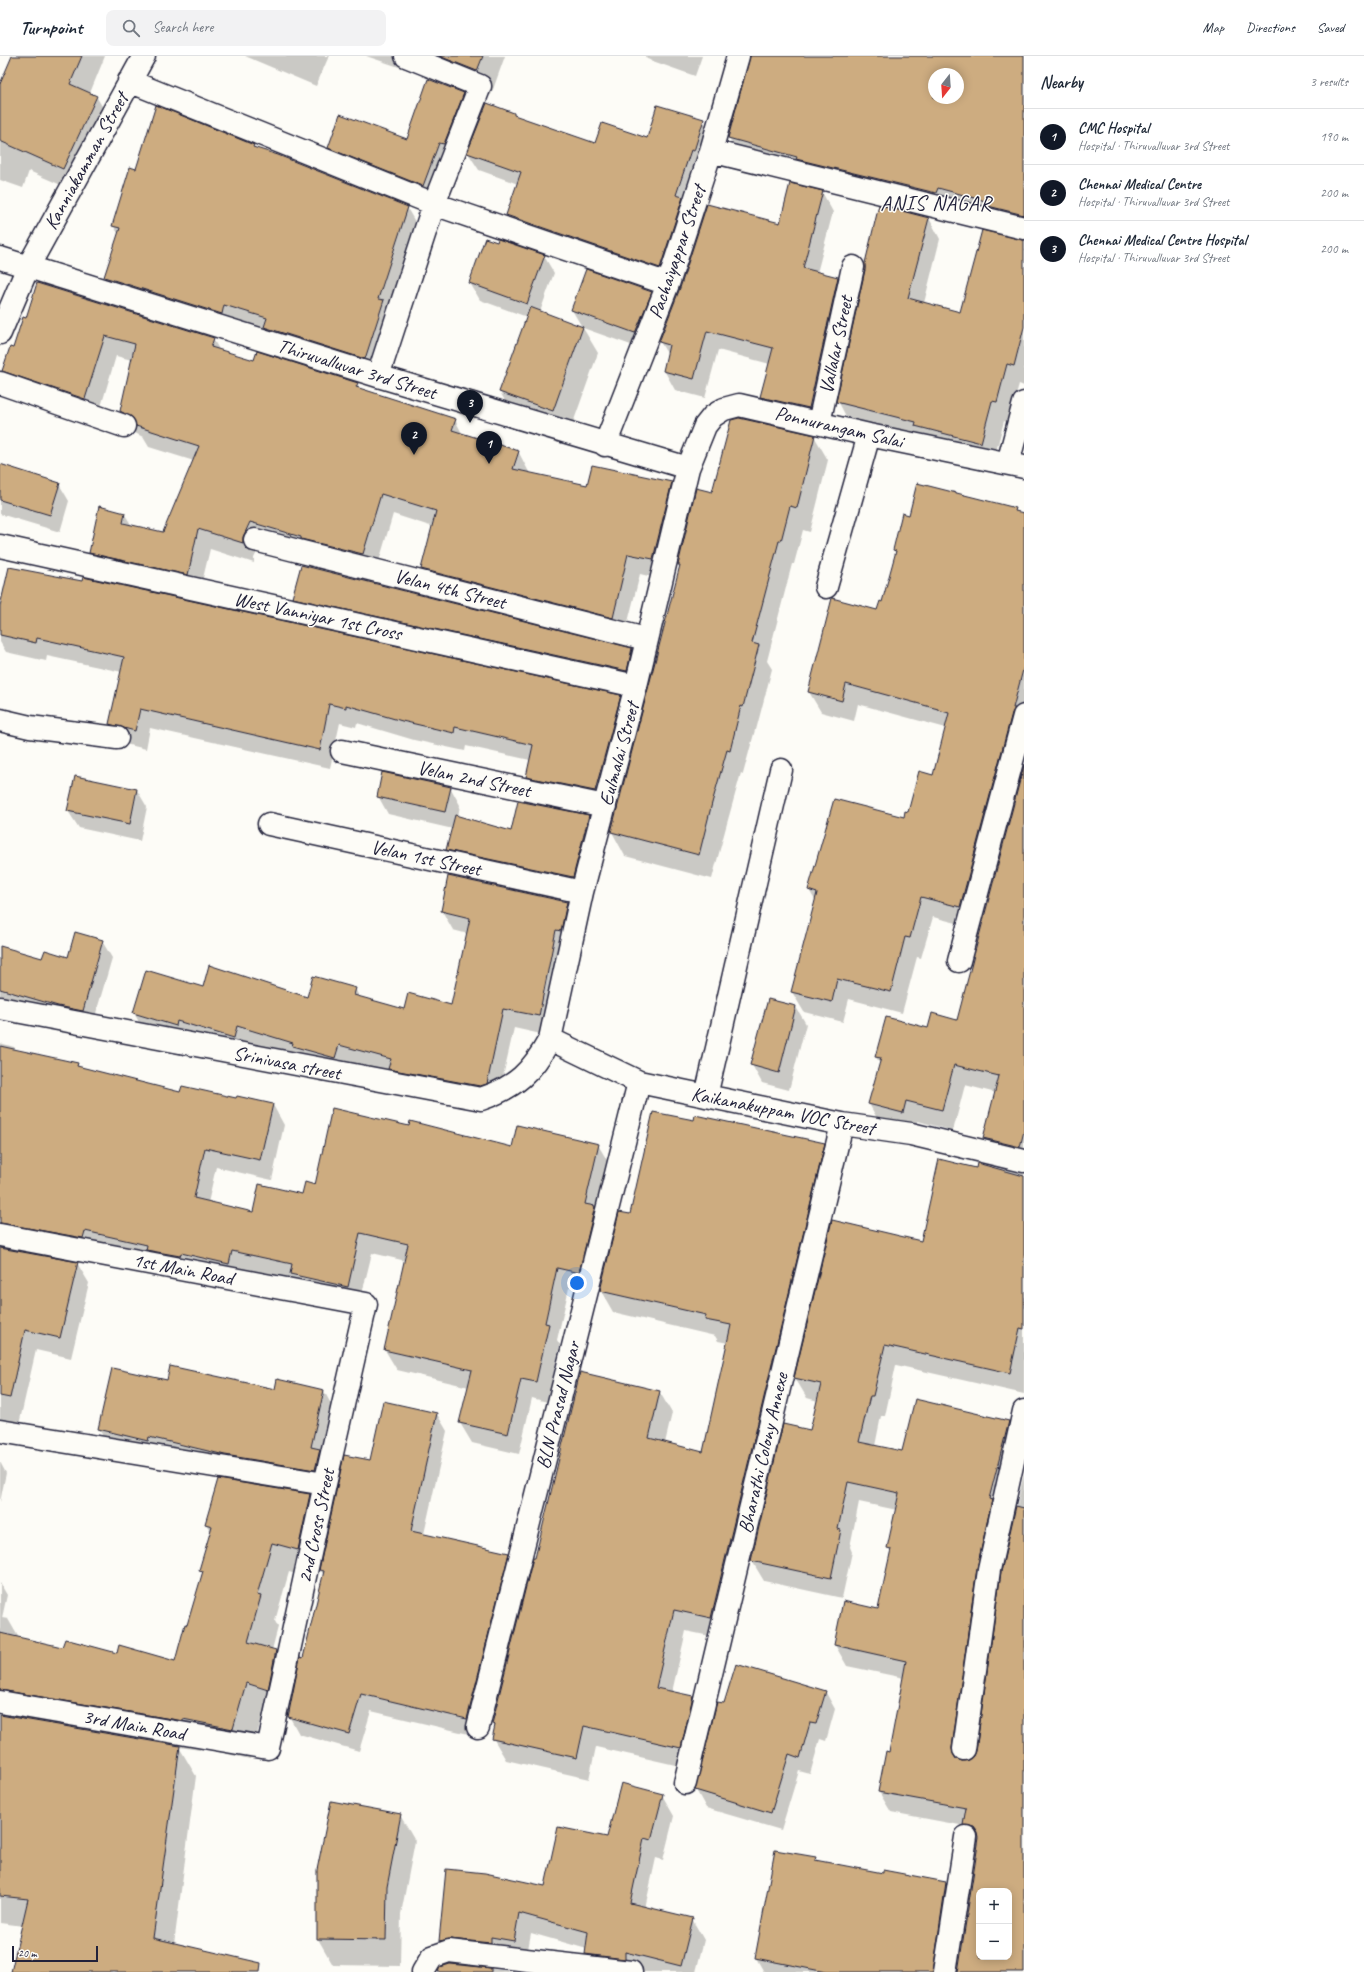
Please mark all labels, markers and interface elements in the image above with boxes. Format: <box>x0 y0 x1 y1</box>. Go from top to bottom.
search box <box>106 10 386 46</box>
text: Turnpoint <box>20 16 82 40</box>
icon: search <box>120 17 142 39</box>
text: Search here <box>152 18 214 37</box>
text: Map <box>1203 19 1224 36</box>
text: Directions <box>1246 19 1295 36</box>
text: Saved <box>1317 19 1344 36</box>
north arrow <box>928 68 964 104</box>
text: Nearby <box>1040 72 1083 93</box>
text: 3 results <box>1310 74 1348 90</box>
street label: Kanniakamman Street <box>38 85 136 234</box>
text: CMC Hospital <box>1078 119 1149 138</box>
text: 1 <box>1050 129 1056 145</box>
text: 190 m <box>1320 129 1348 145</box>
text: Hospital · Thiruvalluvar 3rd Street <box>1078 138 1229 154</box>
text: Chennai Medical Centre <box>1078 175 1201 194</box>
street label: Pachaiyappar Street <box>642 179 713 322</box>
text: 2 <box>1050 185 1056 201</box>
text: 200 m <box>1320 185 1348 201</box>
district label: ANIS NAGAR <box>880 190 993 216</box>
text: Hospital · Thiruvalluvar 3rd Street <box>1078 194 1229 210</box>
text: Chennai Medical Centre Hospital <box>1078 231 1246 250</box>
text: 3 <box>1050 241 1056 257</box>
text: 200 m <box>1320 241 1348 257</box>
text: Hospital · Thiruvalluvar 3rd Street <box>1078 250 1229 266</box>
street label: Vallalar Street <box>813 292 859 396</box>
street label: Thiruvalluvar 3rd Street <box>274 333 442 406</box>
pin: 3 <box>457 390 483 423</box>
street label: Ponnurangam Salai <box>773 400 908 454</box>
pin: 2 <box>401 422 427 455</box>
pin: 1 <box>476 431 502 464</box>
street label: Velan 4th Street <box>392 563 511 615</box>
street label: West Vanniyar 1st Cross <box>232 586 406 646</box>
street label: Eulmalai Street <box>593 697 646 808</box>
street label: Velan 2nd Street <box>415 755 535 804</box>
street label: Velan 1st Street <box>369 834 485 882</box>
street label: Srinivasa street <box>231 1040 345 1086</box>
street label: Kaikanakuppam VOC Street <box>689 1081 880 1142</box>
street label: 1st Main Road <box>131 1247 238 1292</box>
your location <box>567 1273 587 1293</box>
street label: BLN Prasad Nagar <box>530 1337 586 1471</box>
street label: Bharathi Colony Annexe <box>732 1369 794 1536</box>
street label: 2nd Cross Street <box>292 1464 341 1585</box>
street label: 3rd Main Road <box>81 1704 190 1747</box>
map controls <box>976 1888 1012 1960</box>
button: + <box>976 1888 1012 1924</box>
button: − <box>976 1924 1012 1960</box>
scale bar <box>12 1944 98 1963</box>
text: 20 m <box>18 1946 37 1960</box>

